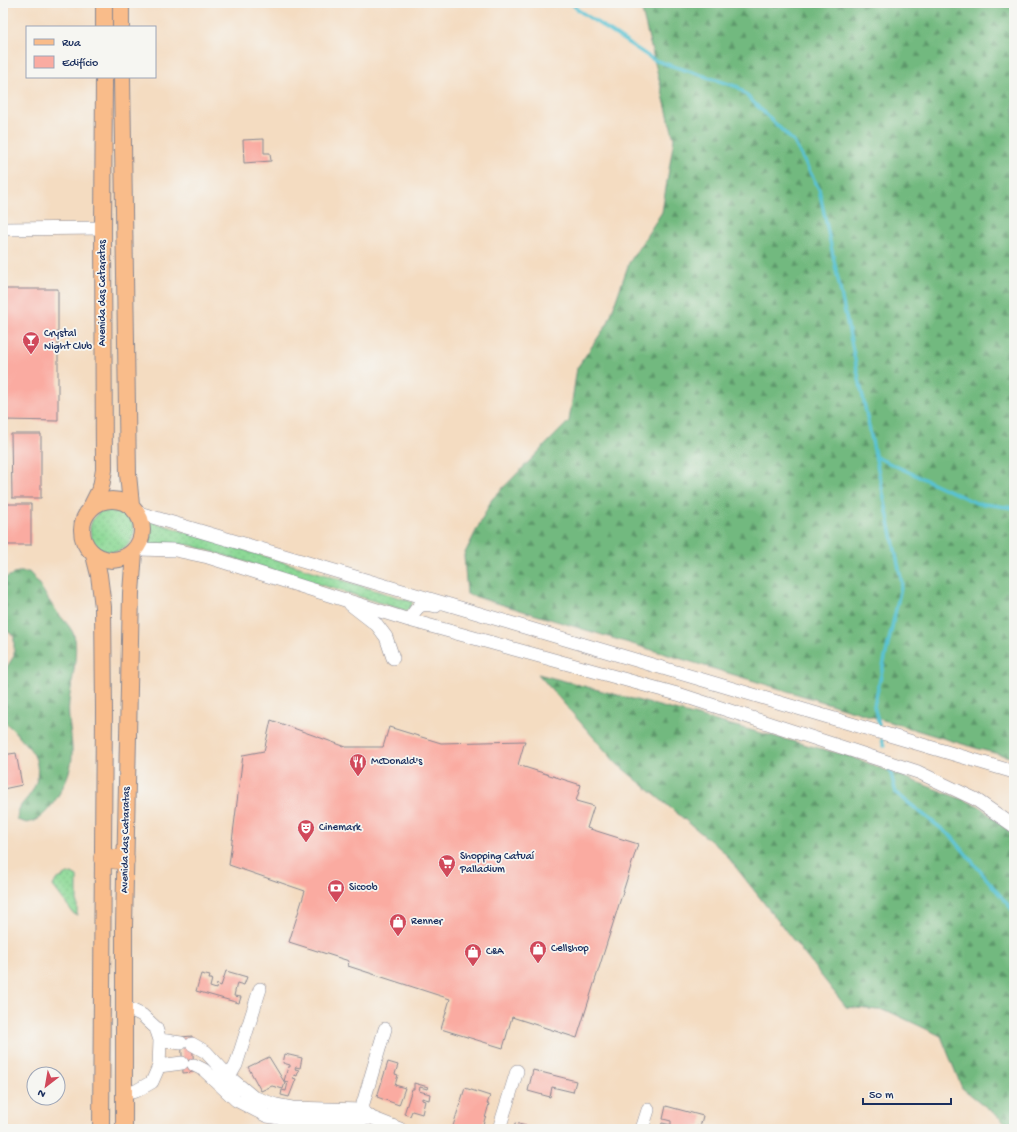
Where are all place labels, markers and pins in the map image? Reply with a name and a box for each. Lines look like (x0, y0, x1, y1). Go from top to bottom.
place label: Crystal Night Club (44, 328, 92, 353)
bar icon: Crystal Night Club (21, 330, 41, 355)
restaurant icon: McDonald's (348, 752, 368, 777)
place label: McDonald's (371, 756, 423, 768)
theatre icon: Cinemark (296, 818, 316, 843)
place label: Cinemark (319, 822, 362, 834)
place label: Shopping Catuaí Palladium (459, 851, 535, 876)
supermarket icon: Shopping Catuaí Palladium (437, 853, 457, 878)
bank icon: Sicoob (326, 878, 346, 903)
place label: Sicoob (349, 882, 378, 894)
shop icon: Renner (388, 912, 408, 937)
place label: Renner (411, 916, 444, 928)
shop icon: Cellshop (528, 939, 548, 964)
shop icon: C&A (463, 942, 483, 967)
place label: Cellshop (551, 943, 589, 955)
place label: C&A (486, 946, 504, 958)

